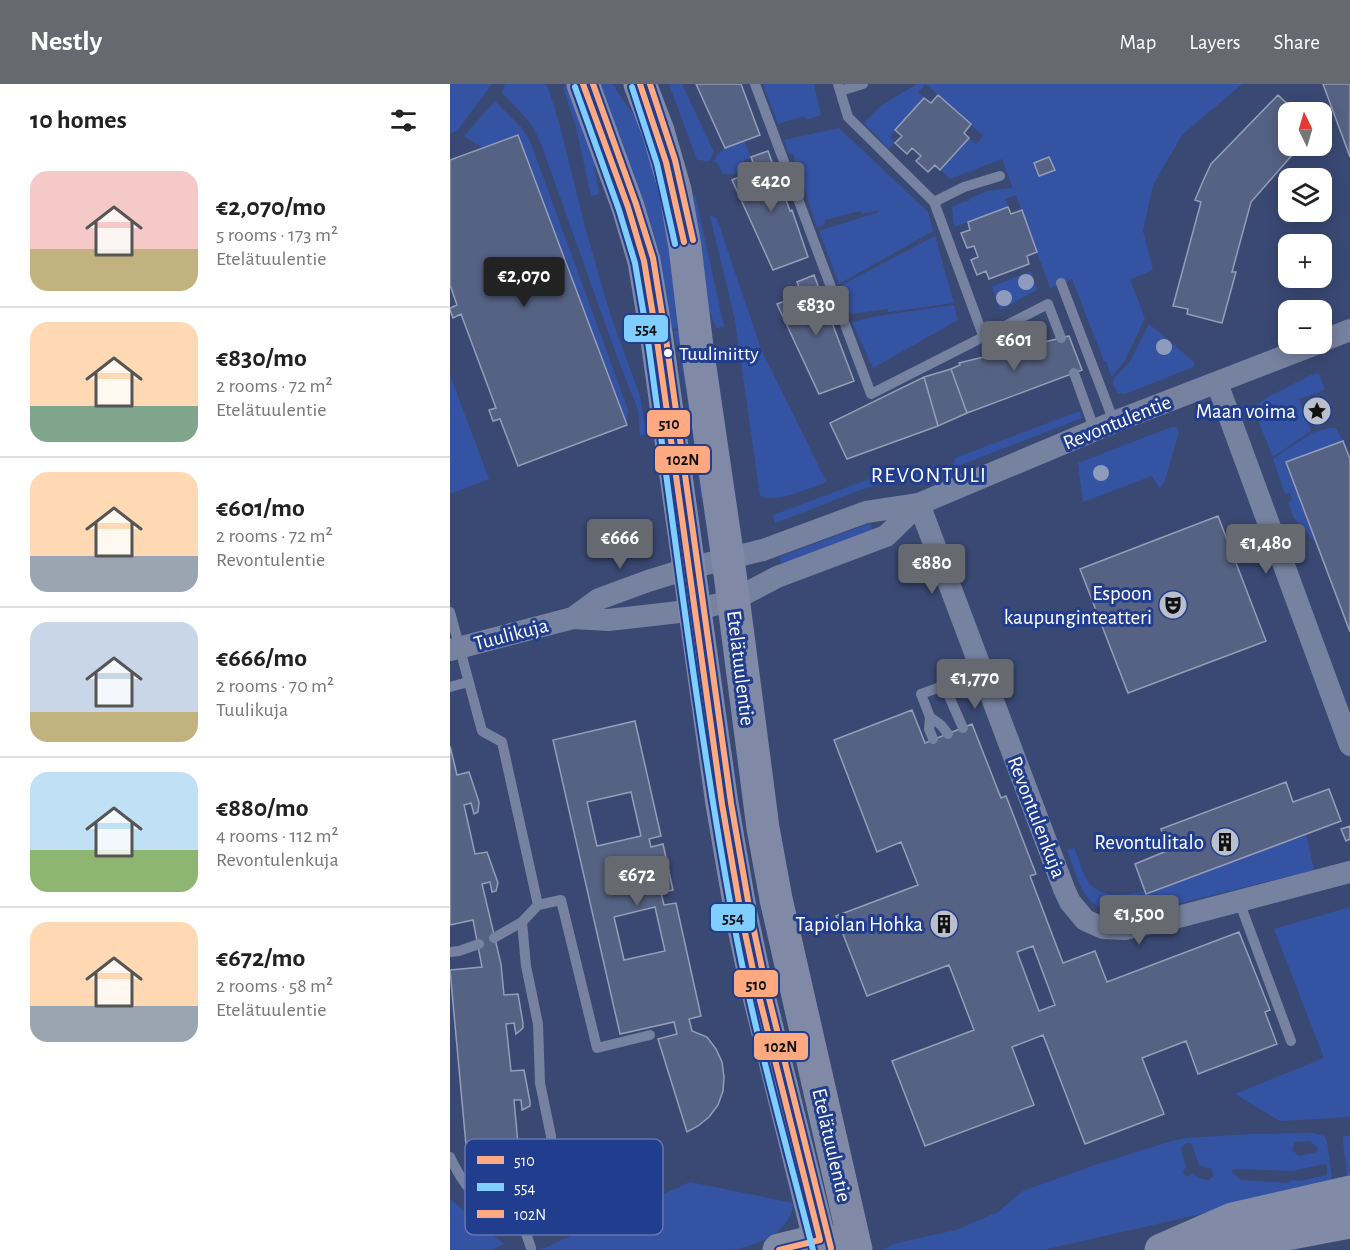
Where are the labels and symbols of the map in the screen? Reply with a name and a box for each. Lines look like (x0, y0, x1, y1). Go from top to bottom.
north arrow (1278, 102, 1332, 156)
pin: €420 (735, 162, 807, 213)
pin: €2,070 (475, 257, 573, 308)
pin: €830 (780, 286, 852, 337)
line badge: 554 (623, 314, 669, 343)
text: 554 (635, 321, 657, 337)
pin: €601 (978, 321, 1050, 372)
place label: Tuuliniitty (679, 344, 759, 364)
marker: Tuuliniitty (662, 347, 674, 359)
street label: Revontulentie (1060, 391, 1174, 454)
place icon: Maan voima (1301, 395, 1333, 427)
place label: Maan voima (1196, 401, 1296, 422)
line badge: 510 (646, 409, 691, 438)
text: 510 (658, 416, 680, 432)
line badge: 102N (654, 445, 711, 474)
text: 102N (667, 452, 699, 468)
district label: REVONTULI (871, 464, 987, 486)
pin: €666 (584, 519, 656, 570)
pin: €1,480 (1217, 524, 1315, 575)
pin: €880 (896, 544, 968, 595)
place label: Espoon kaupunginteatteri (1004, 583, 1152, 628)
theatre icon: Espoon kaupunginteatteri (1157, 589, 1189, 621)
street label: Etelätuulentie (723, 609, 758, 727)
street label: Tuulikuja (472, 614, 551, 654)
pin: €1,770 (926, 659, 1024, 710)
street label: Revontulenkuja (1004, 753, 1070, 881)
building icon: Revontulitalo (1209, 826, 1241, 858)
place label: Revontulitalo (1094, 832, 1204, 853)
pin: €672 (601, 856, 673, 907)
pin: €1,500 (1090, 895, 1188, 946)
line badge: 554 (710, 903, 756, 932)
building icon: Tapiolan Hohka (928, 908, 960, 940)
text: 554 (722, 910, 744, 926)
place label: Tapiolan Hohka (795, 914, 923, 935)
line badge: 510 (733, 969, 779, 998)
text: 510 (745, 977, 767, 993)
line badge: 102N (753, 1032, 809, 1061)
text: 102N (765, 1039, 797, 1055)
street label: Etelätuulentie (808, 1086, 855, 1204)
legend (465, 1139, 663, 1235)
text: 510 (514, 1153, 535, 1169)
text: 554 (514, 1180, 535, 1196)
text: 102N (514, 1207, 546, 1223)

